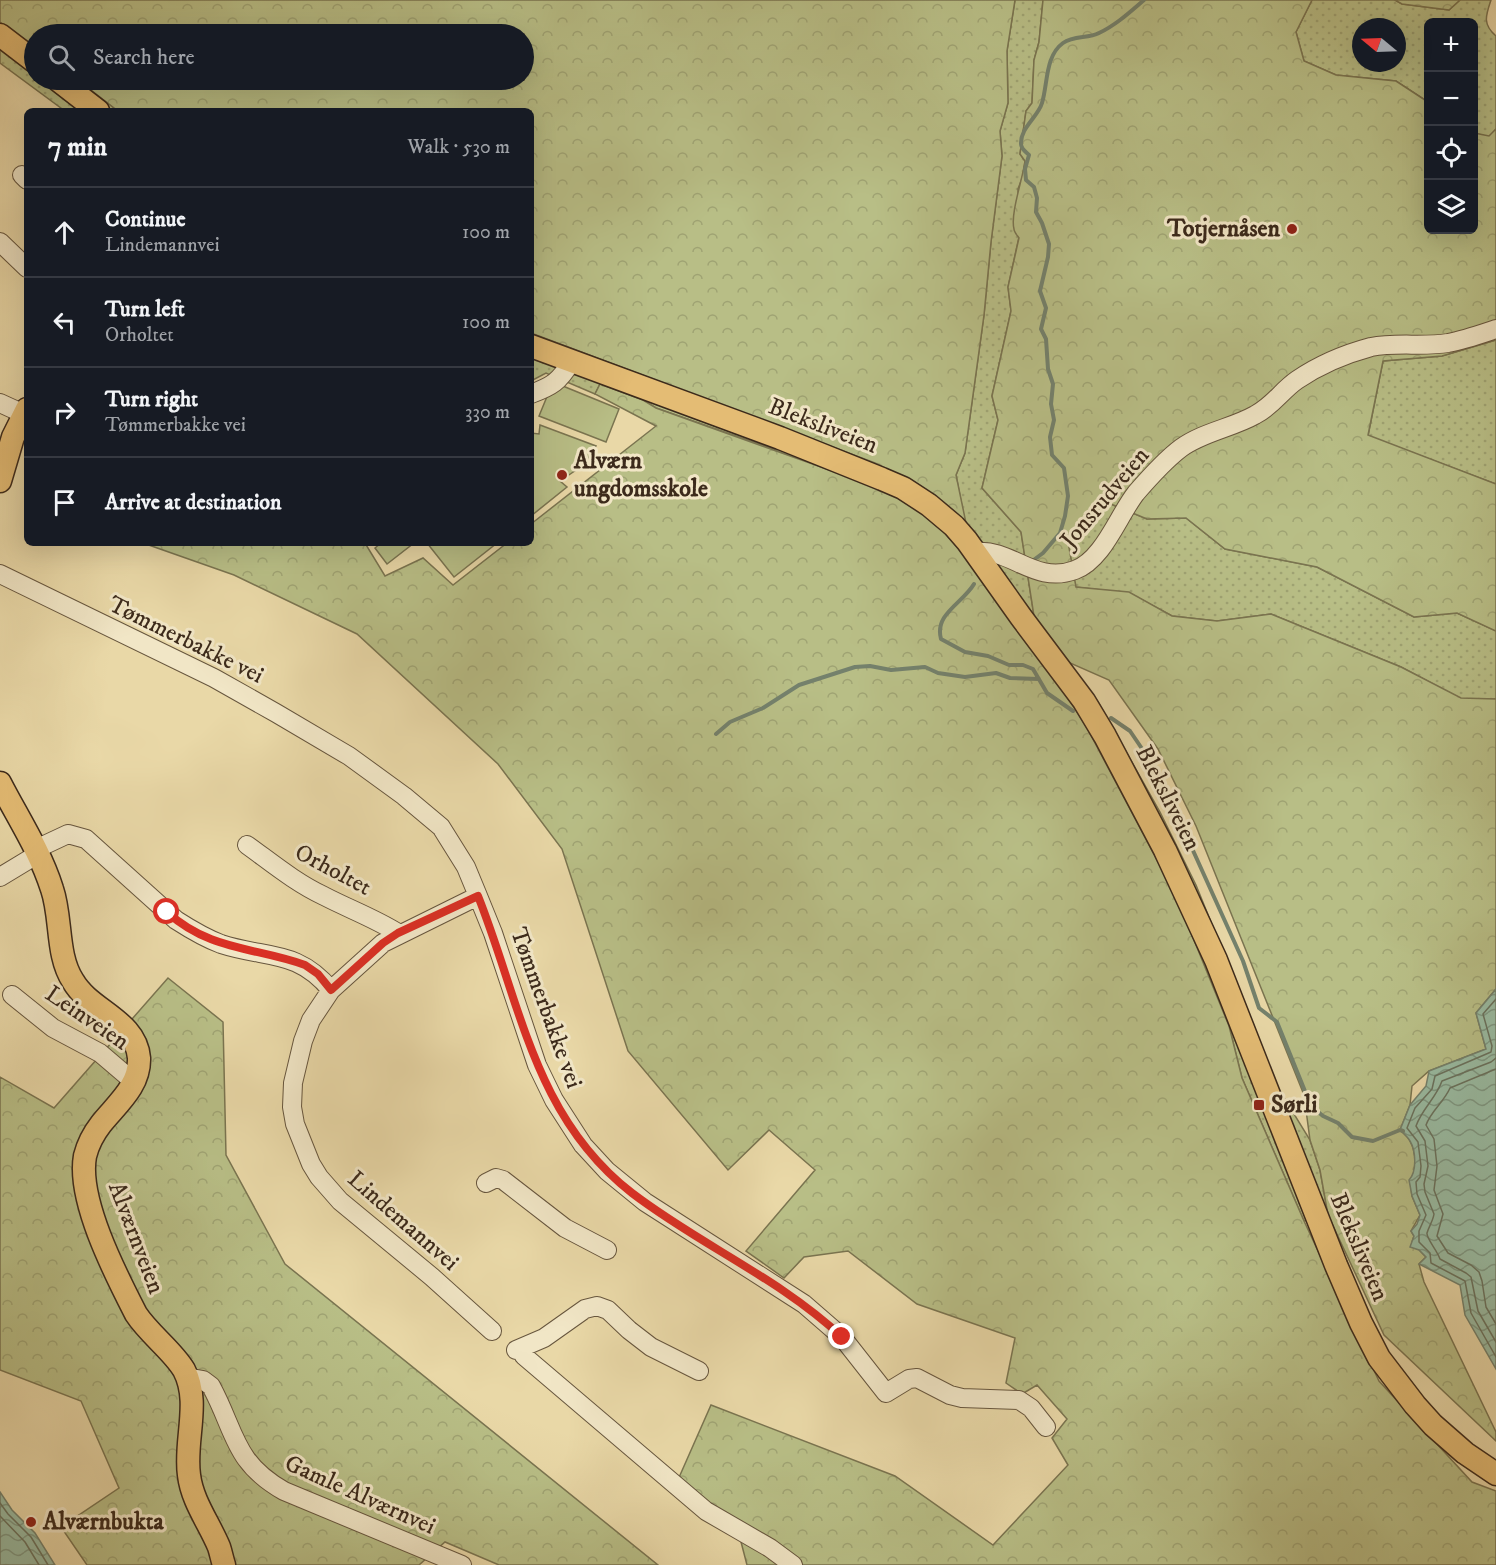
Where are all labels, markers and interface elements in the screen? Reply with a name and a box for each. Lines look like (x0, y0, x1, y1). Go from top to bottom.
north arrow (1352, 18, 1406, 72)
map controls (1424, 18, 1478, 234)
button: + (1424, 18, 1478, 72)
search box (24, 24, 534, 90)
icon: search (45, 41, 78, 74)
text: Search here (93, 44, 195, 71)
button: − (1424, 72, 1478, 126)
button: locate (1424, 126, 1478, 180)
text: 7 min (48, 131, 107, 164)
text: Walk · 530 m (408, 135, 510, 160)
button: layers (1424, 180, 1478, 234)
text: Continue (105, 206, 186, 233)
place label: Totjernåsen (1166, 214, 1280, 244)
icon: ahead (48, 216, 81, 249)
text: 100 m (462, 220, 510, 245)
marker: Totjernåsen (1285, 222, 1299, 236)
text: Lindemannvei (105, 233, 220, 258)
text: Turn left (105, 296, 185, 323)
icon: left (48, 306, 81, 339)
text: 100 m (462, 310, 510, 335)
text: Orholtet (105, 323, 174, 348)
text: Turn right (105, 386, 198, 413)
street label: Bleksliveien (764, 391, 882, 461)
icon: right (48, 396, 81, 429)
text: 330 m (465, 400, 510, 425)
text: Tømmerbakke vei (105, 413, 246, 438)
street label: Jonsrudveien (1053, 441, 1156, 556)
place label: Alværn ungdomsskole (573, 446, 708, 504)
marker: Alværn ungdomsskole (555, 468, 569, 482)
icon: arrive (48, 486, 81, 519)
text: Arrive at destination (105, 489, 282, 516)
street label: Tømmerbakke vei (103, 589, 269, 691)
street label: Bleksliveien (1129, 740, 1208, 856)
street label: Orholtet (290, 837, 377, 903)
route start (153, 898, 179, 924)
street label: Tømmerbakke vei (503, 923, 589, 1093)
street label: Leinveien (39, 979, 135, 1057)
place label: Sørli (1271, 1090, 1317, 1120)
marker: Sørli (1252, 1098, 1266, 1112)
street label: Lindemannvei (341, 1165, 465, 1277)
street label: Alværnveien (101, 1178, 171, 1298)
street label: Bleksliveien (1323, 1188, 1395, 1306)
route end (828, 1323, 854, 1349)
street label: Gamle Alværnvei (280, 1448, 440, 1542)
place label: Alværnbukta (42, 1507, 164, 1537)
marker: Alværnbukta (24, 1515, 38, 1529)

